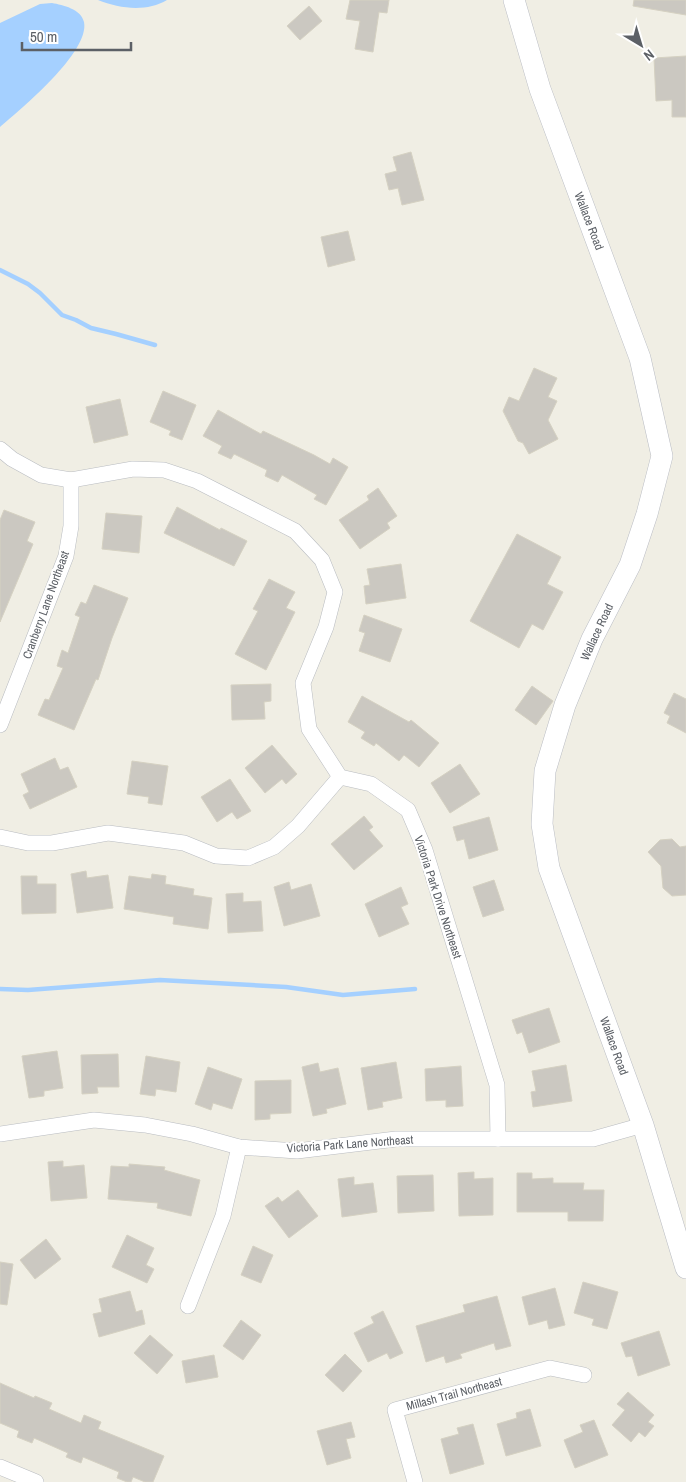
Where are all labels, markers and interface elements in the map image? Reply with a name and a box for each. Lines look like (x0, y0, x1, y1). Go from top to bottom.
scale bar (22, 20, 131, 52)
north arrow (616, 20, 666, 70)
text: 50 m (30, 26, 57, 47)
text: N (640, 46, 658, 65)
street label: Wallace Road (571, 190, 607, 252)
street label: Cranberry Lane Northeast (19, 549, 73, 661)
street label: Wallace Road (577, 601, 617, 663)
street label: Victoria Park Drive Northeast (411, 833, 466, 961)
street label: Wallace Road (596, 1015, 632, 1077)
street label: Victoria Park Lane Northeast (286, 1132, 414, 1156)
street label: Millash Trail Northeast (404, 1373, 504, 1414)

